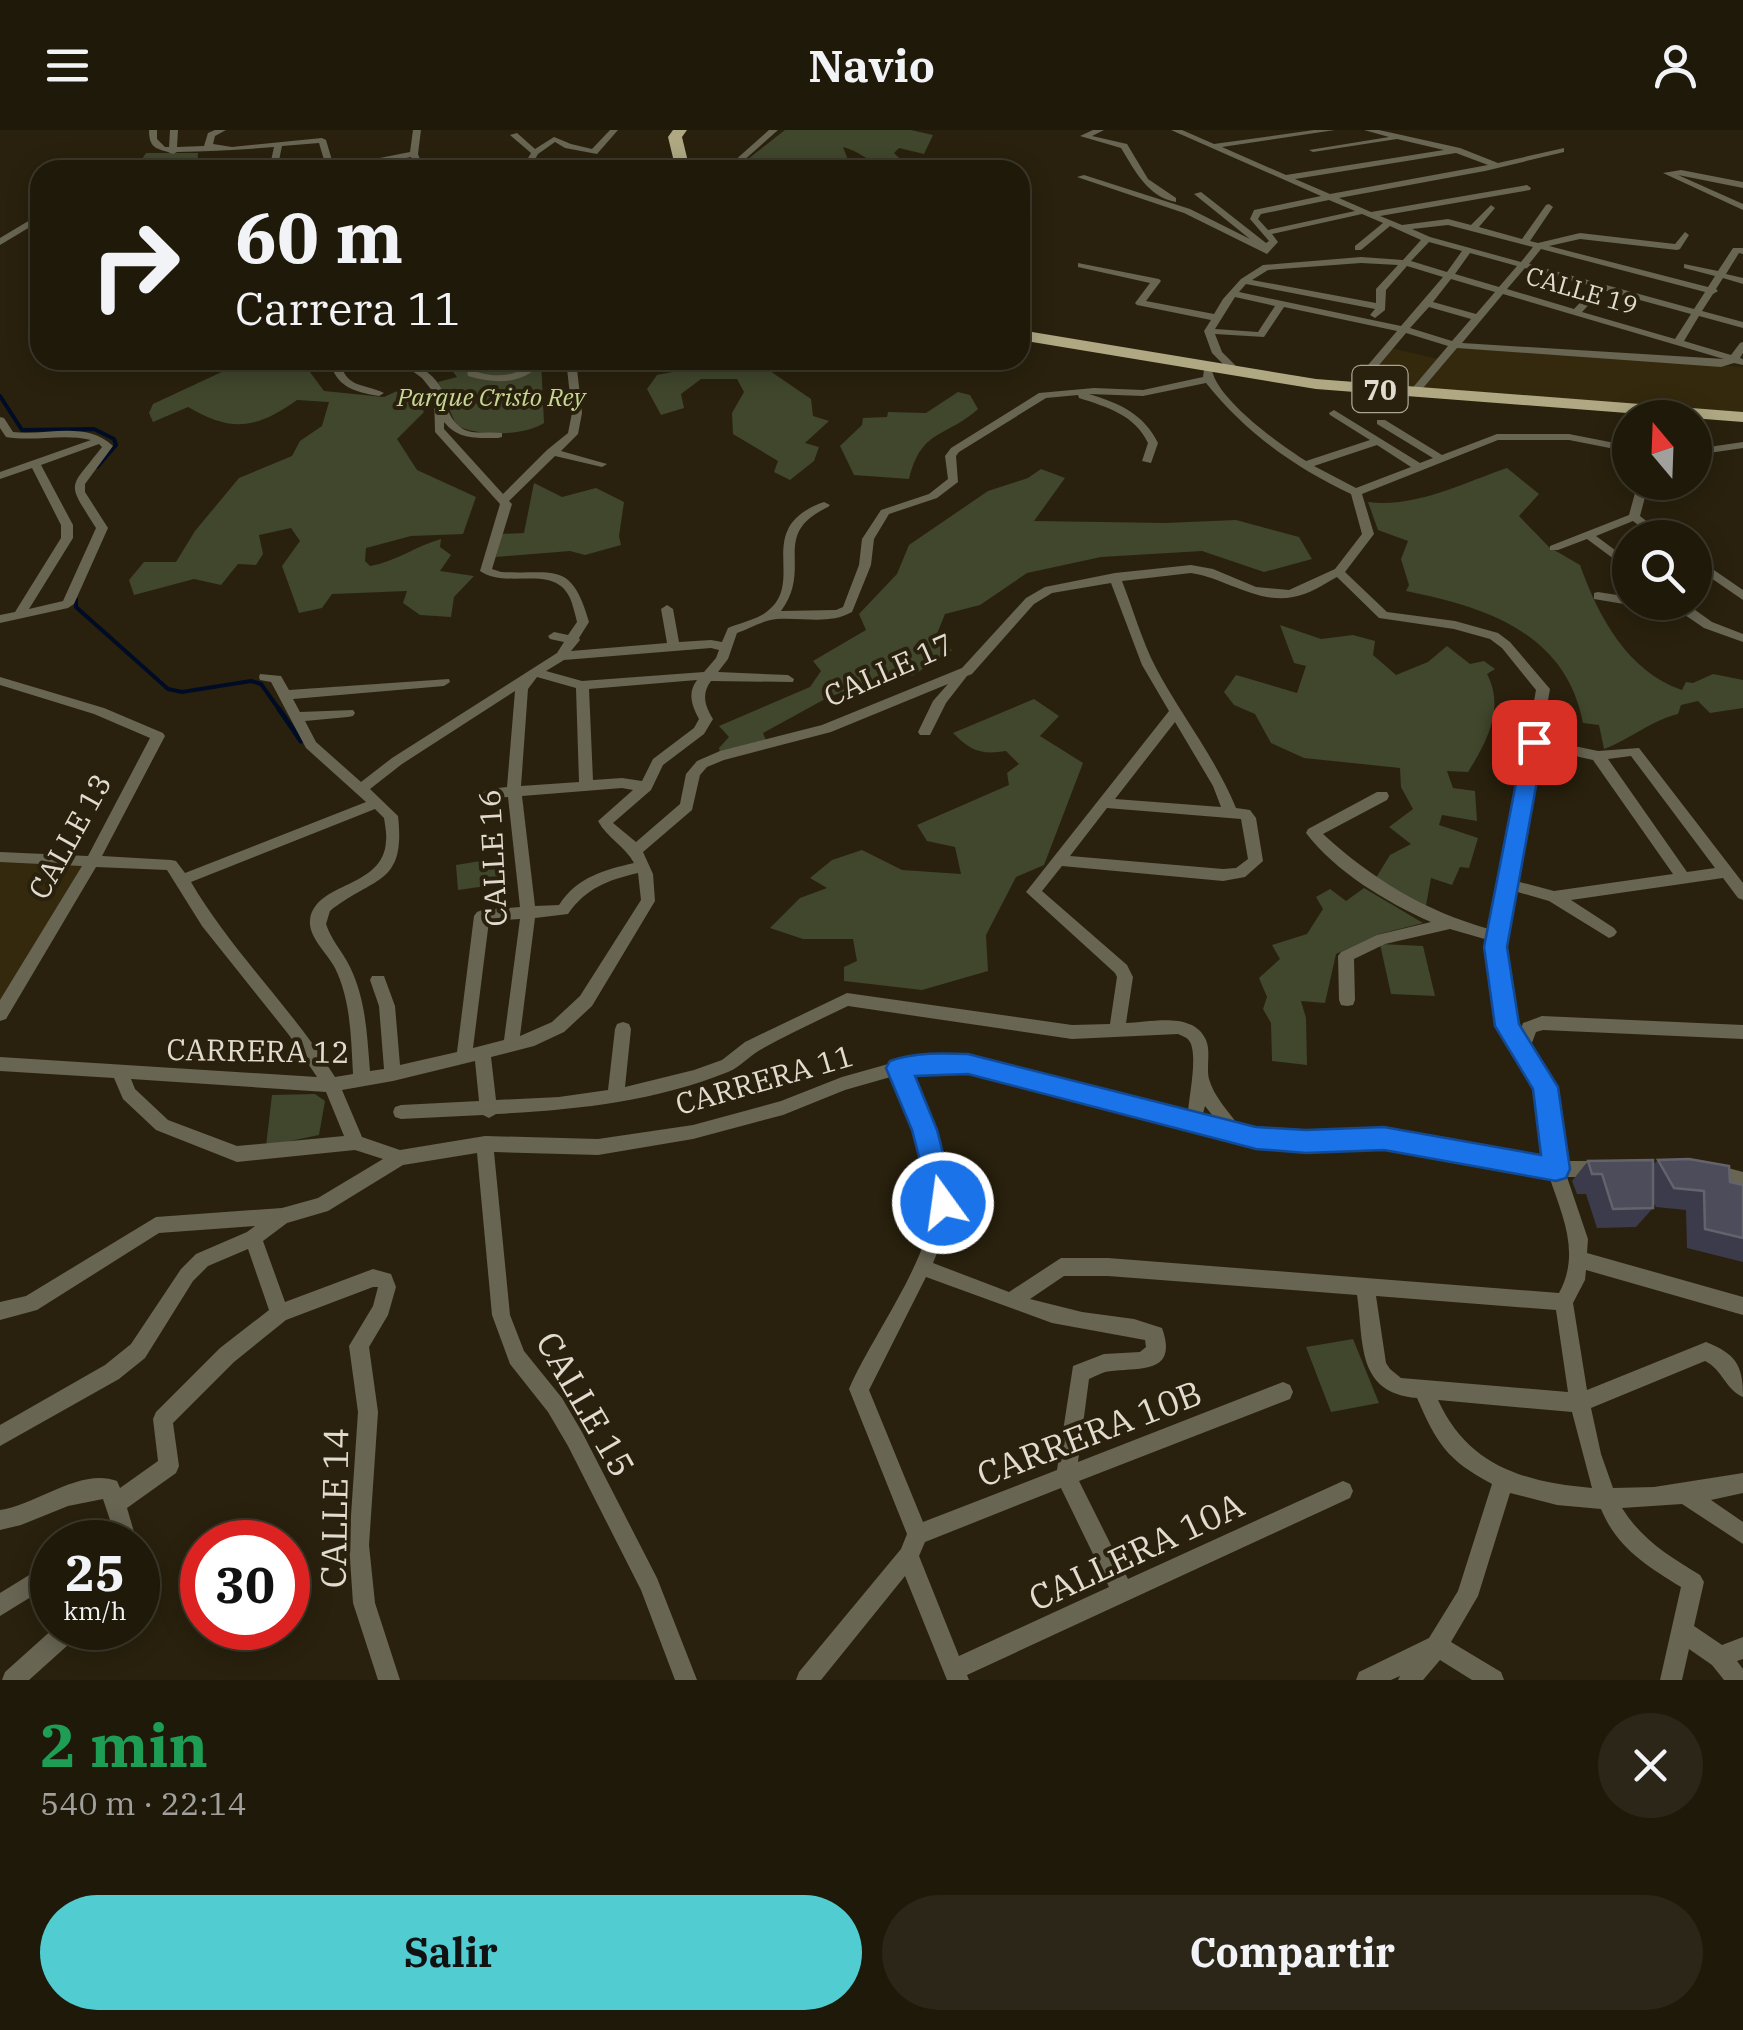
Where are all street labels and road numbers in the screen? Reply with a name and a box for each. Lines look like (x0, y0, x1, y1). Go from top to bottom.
street label: CALLE 19 (1522, 258, 1642, 322)
road number: 70 (1352, 366, 1408, 412)
street label: CALLE 17 (817, 623, 959, 715)
street label: CALLE 13 (19, 766, 119, 906)
street label: CALLE 16 (469, 788, 515, 928)
street label: CARRERA 12 (166, 1029, 350, 1071)
street label: CARRERA 11 (671, 1035, 857, 1123)
street label: CALLE 15 (526, 1323, 646, 1485)
street label: CARRERA 10B (970, 1369, 1208, 1497)
street label: CALLE 14 (310, 1427, 358, 1589)
street label: CALLERA 10A (1021, 1481, 1251, 1621)

